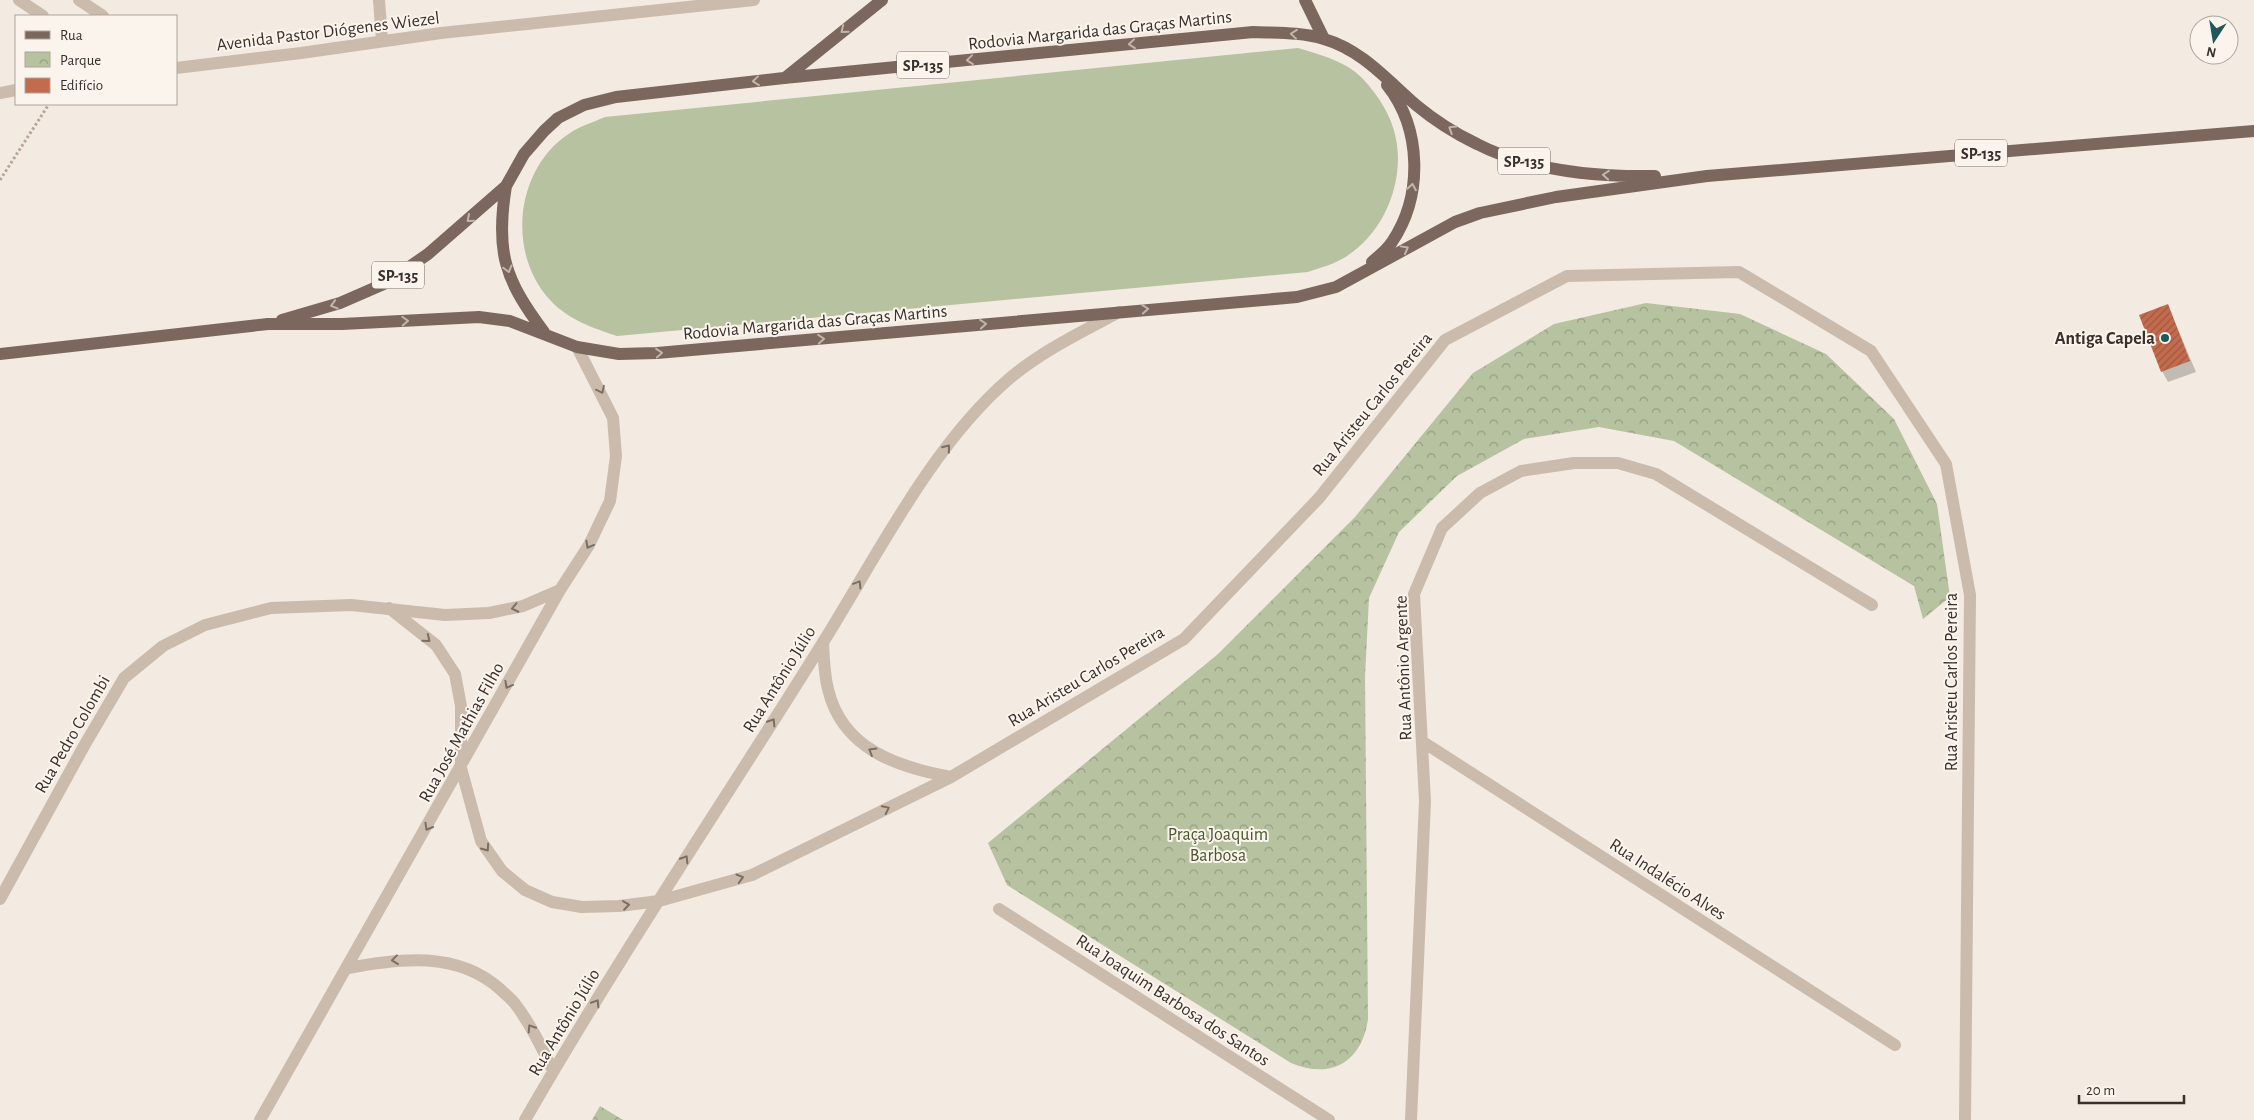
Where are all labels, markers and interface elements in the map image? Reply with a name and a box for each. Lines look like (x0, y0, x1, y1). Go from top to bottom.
street label: Rodovia Margarida das Graças Martins (967, 8, 1233, 54)
street label: Avenida Pastor Diógenes Wiezel (216, 9, 441, 55)
legend (15, 15, 178, 105)
north arrow (2189, 15, 2239, 65)
one-way arrow (841, 25, 850, 34)
text: Rua (60, 28, 83, 43)
one-way arrow (1289, 29, 1297, 40)
one-way arrow (1128, 38, 1136, 49)
text: N (2205, 44, 2218, 60)
road number: SP-135 (897, 52, 949, 78)
text: Parque (60, 53, 101, 68)
one-way arrow (966, 54, 974, 65)
one-way arrow (752, 76, 760, 87)
text: Edifício (60, 78, 103, 93)
one-way arrow (1448, 126, 1458, 135)
road number: SP-135 (1955, 140, 2007, 167)
road number: SP-135 (1498, 148, 1550, 175)
one-way arrow (1602, 170, 1610, 181)
one-way arrow (1406, 183, 1416, 192)
one-way arrow (467, 213, 476, 222)
one-way arrow (1399, 245, 1408, 255)
road number: SP-135 (372, 262, 424, 288)
one-way arrow (502, 264, 512, 272)
one-way arrow (330, 299, 338, 309)
street label: Rodovia Margarida das Graças Martins (682, 302, 948, 344)
one-way arrow (1141, 304, 1149, 315)
one-way arrow (401, 315, 409, 326)
one-way arrow (979, 319, 987, 330)
street label: Rua Aristeu Carlos Pereira (1310, 330, 1436, 480)
place label: Antiga Capela (2055, 330, 2155, 348)
marker: Antiga Capela (2159, 332, 2171, 344)
one-way arrow (817, 333, 825, 344)
one-way arrow (655, 348, 663, 359)
one-way arrow (594, 385, 605, 394)
one-way arrow (941, 445, 950, 454)
one-way arrow (585, 539, 595, 548)
one-way arrow (851, 581, 861, 590)
street label: Rua Aristeu Carlos Pereira (1943, 593, 1961, 771)
street label: Rua Antônio Argente (1392, 595, 1416, 741)
one-way arrow (511, 602, 520, 612)
street label: Rua Antônio Júlio (740, 623, 820, 736)
street label: Rua Aristeu Carlos Pereira (1005, 623, 1168, 731)
one-way arrow (422, 633, 431, 642)
street label: Rua José Mathias Filho (416, 659, 508, 805)
street label: Rua Pedro Colombi (32, 672, 114, 797)
one-way arrow (504, 680, 514, 689)
one-way arrow (766, 719, 776, 728)
one-way arrow (868, 747, 877, 757)
one-way arrow (881, 805, 890, 815)
one-way arrow (424, 822, 434, 831)
park label: Praça Joaquim Barbosa (1168, 826, 1268, 865)
street label: Rua Indalécio Alves (1606, 836, 1729, 924)
one-way arrow (480, 842, 489, 852)
one-way arrow (679, 856, 689, 865)
one-way arrow (735, 873, 744, 884)
one-way arrow (623, 900, 631, 911)
street label: Rua Joaquim Barbosa dos Santos (1073, 932, 1272, 1070)
one-way arrow (391, 954, 399, 965)
street label: Rua Antônio Júlio (526, 966, 604, 1079)
one-way arrow (589, 1000, 599, 1009)
one-way arrow (528, 1024, 537, 1033)
scale bar (2079, 1072, 2184, 1104)
text: 20 m (2086, 1083, 2115, 1098)

